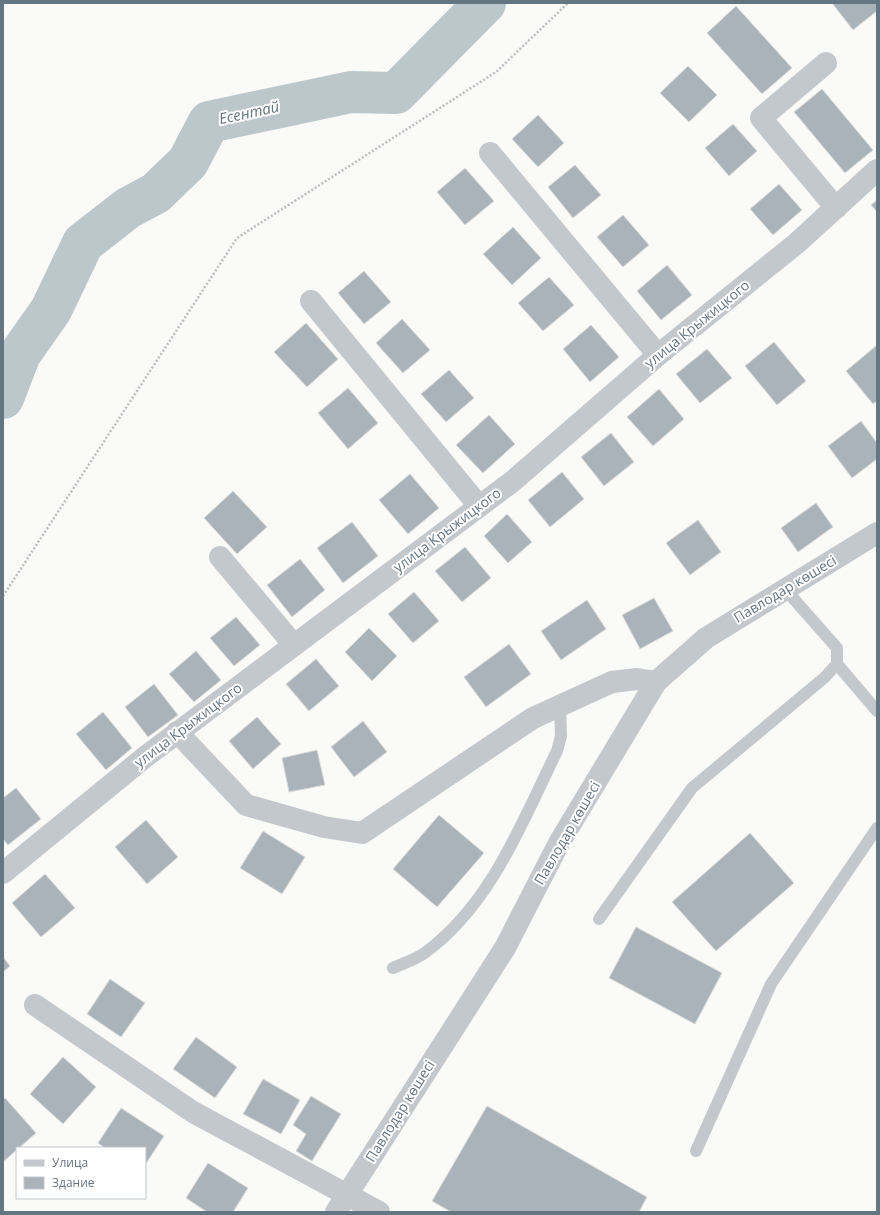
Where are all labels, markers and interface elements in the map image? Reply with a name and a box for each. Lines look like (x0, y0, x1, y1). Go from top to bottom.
water label: Есентай (217, 96, 281, 128)
street label: улица Крыжицкого (640, 275, 753, 372)
street label: улица Крыжицкого (389, 483, 504, 576)
street label: Павлодар көшесі (730, 550, 840, 627)
street label: улица Крыжицкого (130, 678, 245, 771)
street label: Павлодар көшесі (529, 777, 604, 888)
street label: Павлодар көшесі (361, 1056, 439, 1165)
legend (16, 1147, 146, 1199)
text: Улица (52, 1154, 88, 1171)
text: Здание (52, 1174, 95, 1191)

